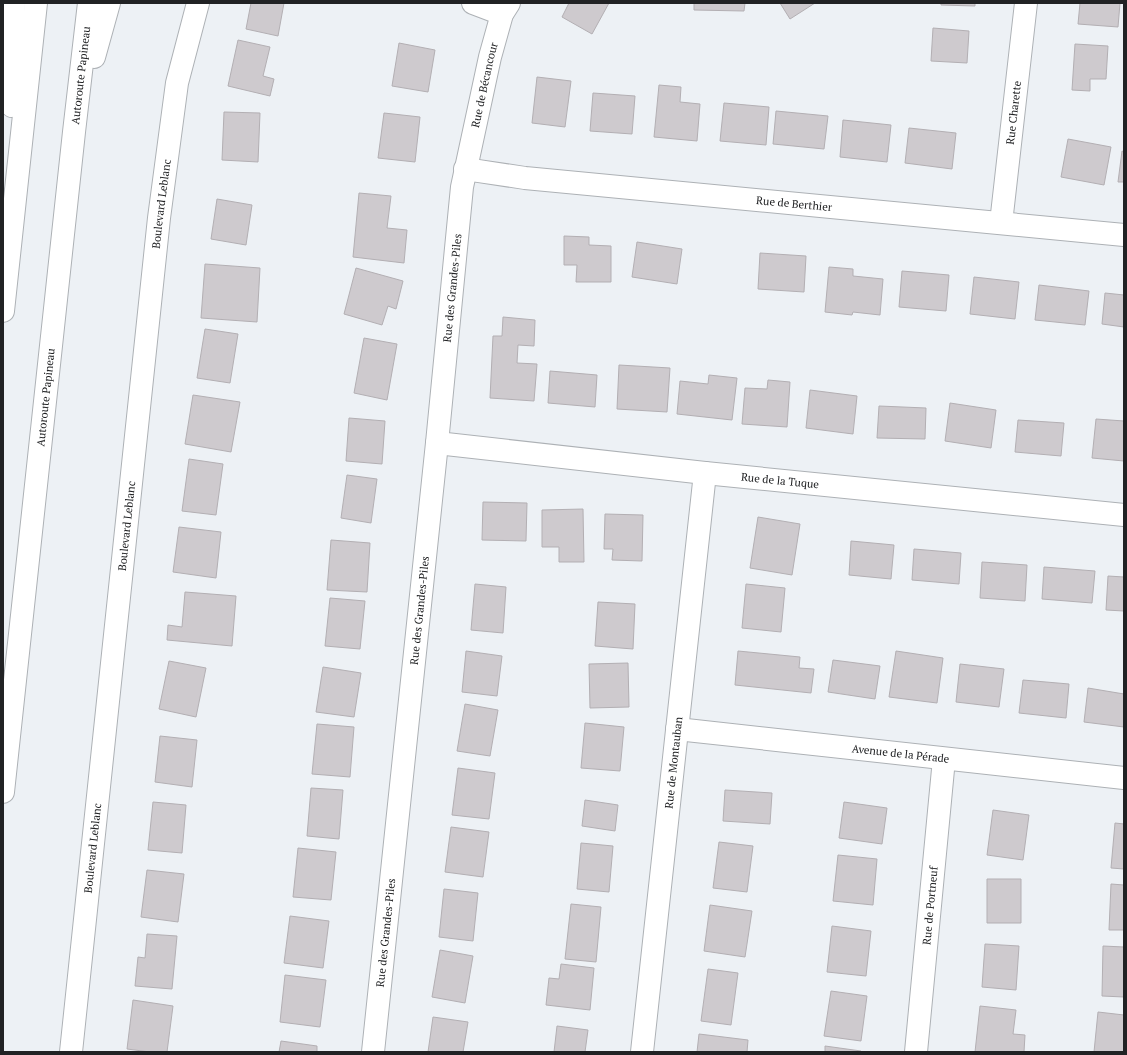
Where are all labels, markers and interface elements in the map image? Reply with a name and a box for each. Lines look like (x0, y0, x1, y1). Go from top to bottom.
street label: Autoroute Papineau (68, 25, 93, 125)
street label: Rue de Bécancour (468, 40, 501, 129)
street label: Rue Charette (1003, 80, 1024, 145)
street label: Boulevard Leblanc (149, 158, 174, 249)
street label: Rue de Berthier (756, 193, 833, 214)
street label: Rue des Grandes-Piles (440, 233, 464, 343)
street label: Autoroute Papineau (33, 347, 58, 447)
street label: Rue de la Tuque (740, 470, 820, 491)
street label: Boulevard Leblanc (115, 480, 138, 571)
street label: Rue des Grandes-Piles (407, 555, 432, 665)
street label: Rue de Montauban (662, 716, 685, 809)
street label: Avenue de la Pérade (851, 741, 951, 766)
street label: Boulevard Leblanc (81, 803, 104, 894)
street label: Rue de Portneuf (919, 865, 941, 946)
street label: Rue des Grandes-Piles (373, 877, 398, 988)

